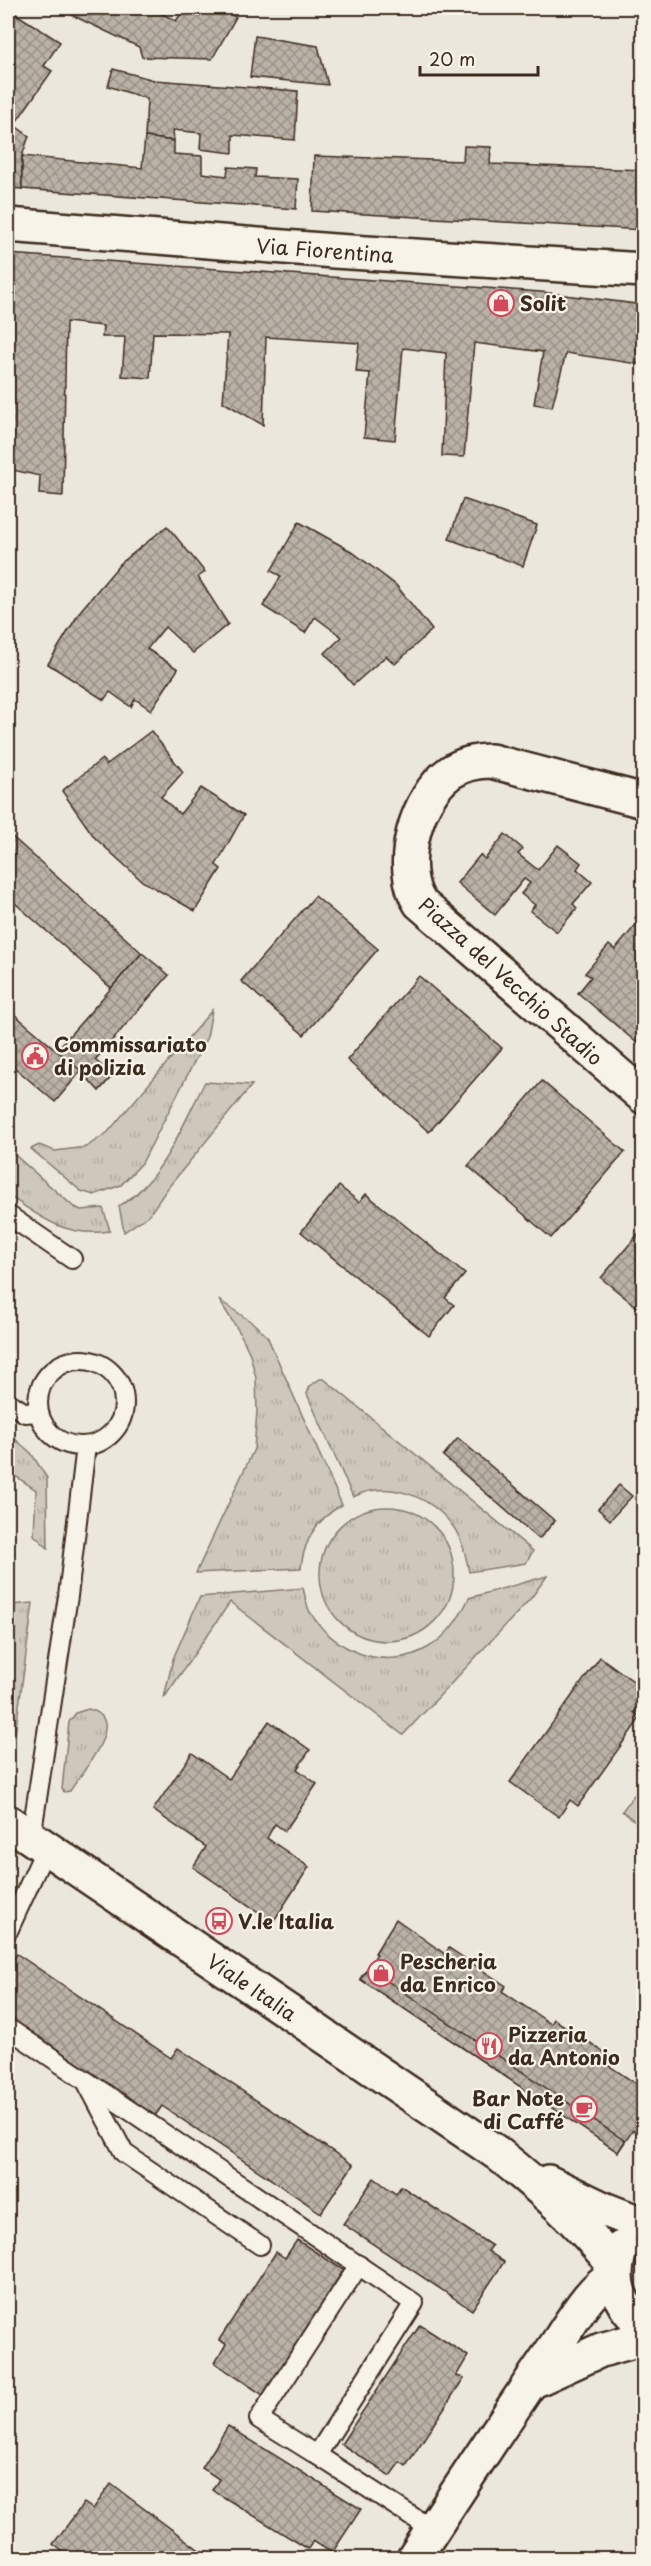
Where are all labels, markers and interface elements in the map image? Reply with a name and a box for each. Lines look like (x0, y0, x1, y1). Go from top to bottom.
scale bar (420, 39, 538, 77)
text: 20 m (429, 45, 475, 72)
street label: Via Fiorentina (255, 230, 395, 270)
shop icon: Solit (486, 288, 516, 318)
place label: Solit (520, 288, 567, 318)
street label: Piazza del Vecchio Stadio (412, 890, 610, 1072)
place label: Commissariato di polizia (54, 1029, 207, 1082)
public building icon: Commissariato di polizia (20, 1041, 50, 1071)
bus stop icon: V.le Italia (204, 1906, 234, 1936)
place label: V.le Italia (238, 1906, 334, 1936)
street label: Viale Italia (201, 1946, 304, 2029)
place label: Pescheria da Enrico (400, 1946, 497, 1999)
shop icon: Pescheria da Enrico (366, 1958, 396, 1988)
place label: Pizzeria da Antonio (508, 2019, 620, 2072)
restaurant icon: Pizzeria da Antonio (474, 2031, 504, 2061)
place label: Bar Note di Caffé (472, 2083, 564, 2136)
cafe icon: Bar Note di Caffé (569, 2094, 599, 2124)

